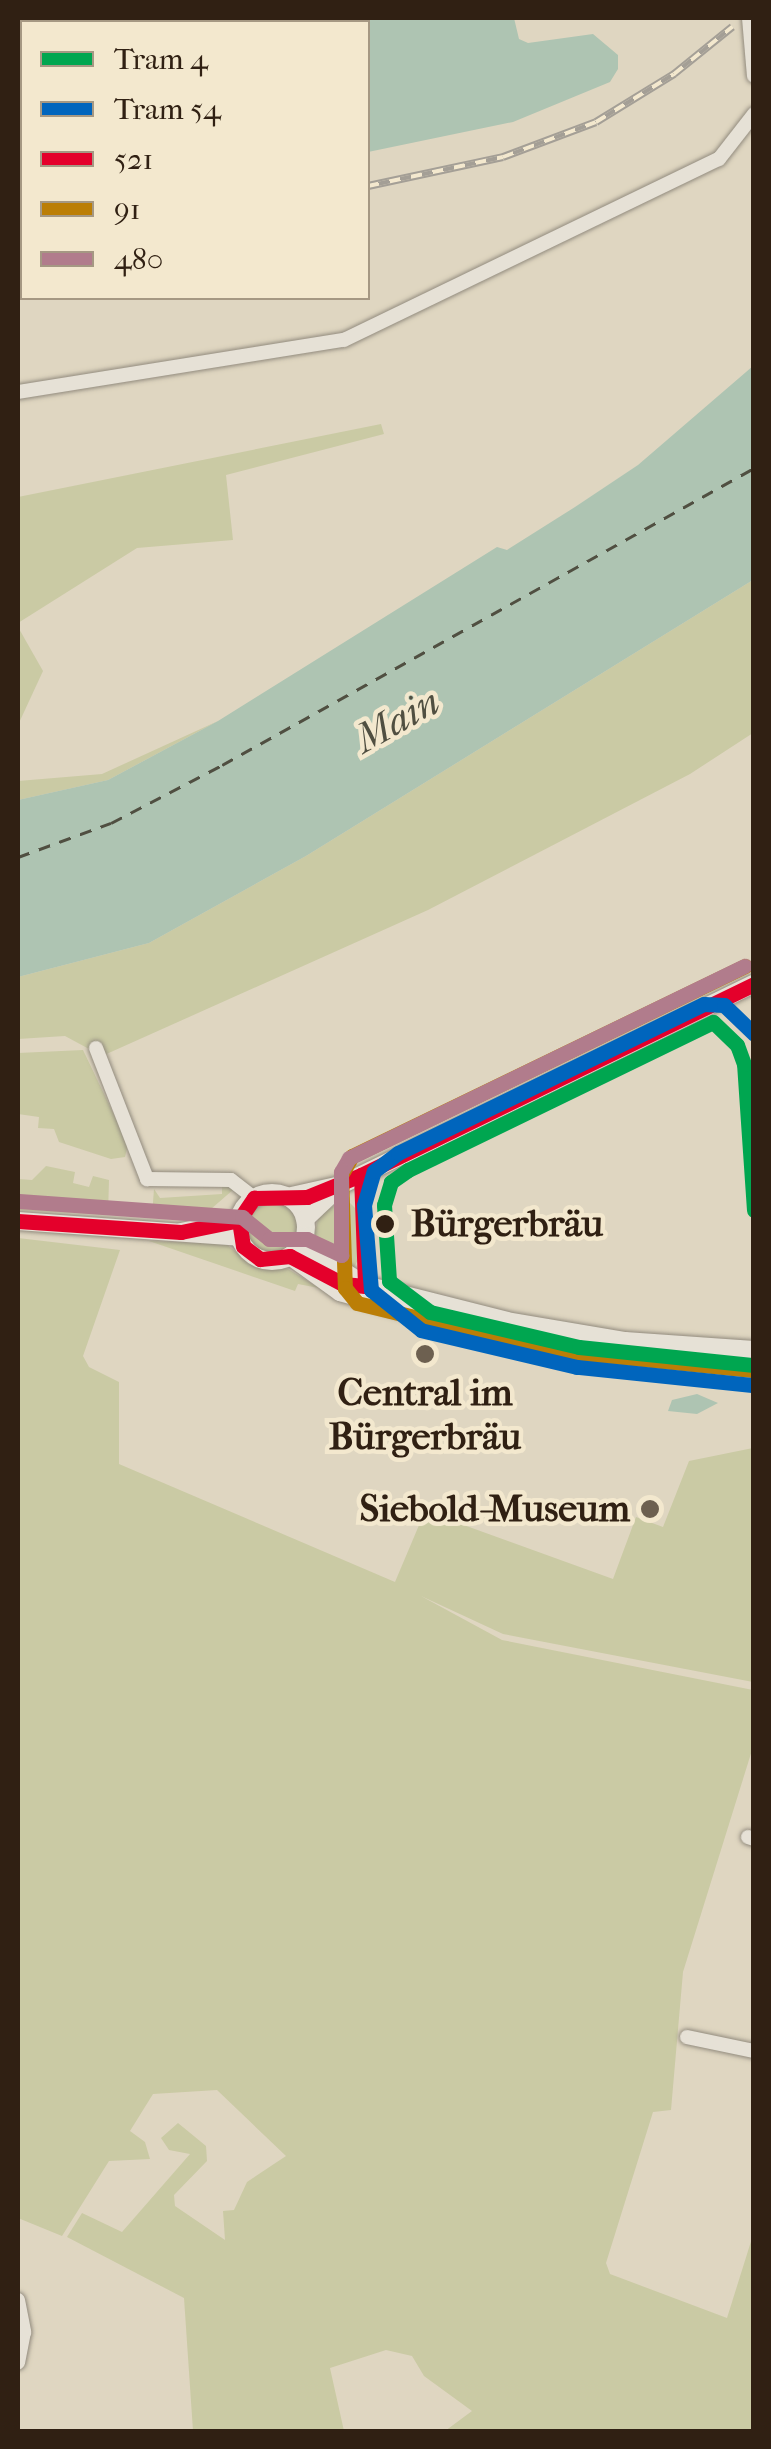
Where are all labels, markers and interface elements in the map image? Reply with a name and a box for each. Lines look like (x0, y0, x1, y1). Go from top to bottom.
legend (20, 20, 370, 300)
text: Tram 4 (114, 42, 208, 77)
text: Tram 54 (114, 92, 221, 127)
text: 521 (114, 142, 153, 177)
text: 91 (114, 192, 140, 227)
text: 480 (114, 242, 163, 277)
water label: Main (346, 677, 448, 763)
place label: Bürgerbräu (411, 1201, 603, 1247)
marker: Bürgerbräu (368, 1207, 402, 1241)
marker: Central im Bürgerbräu (414, 1343, 436, 1365)
place label: Central im Bürgerbräu (329, 1370, 521, 1460)
place label: Siebold-Museum (359, 1486, 630, 1532)
marker: Siebold-Museum (639, 1498, 661, 1520)

